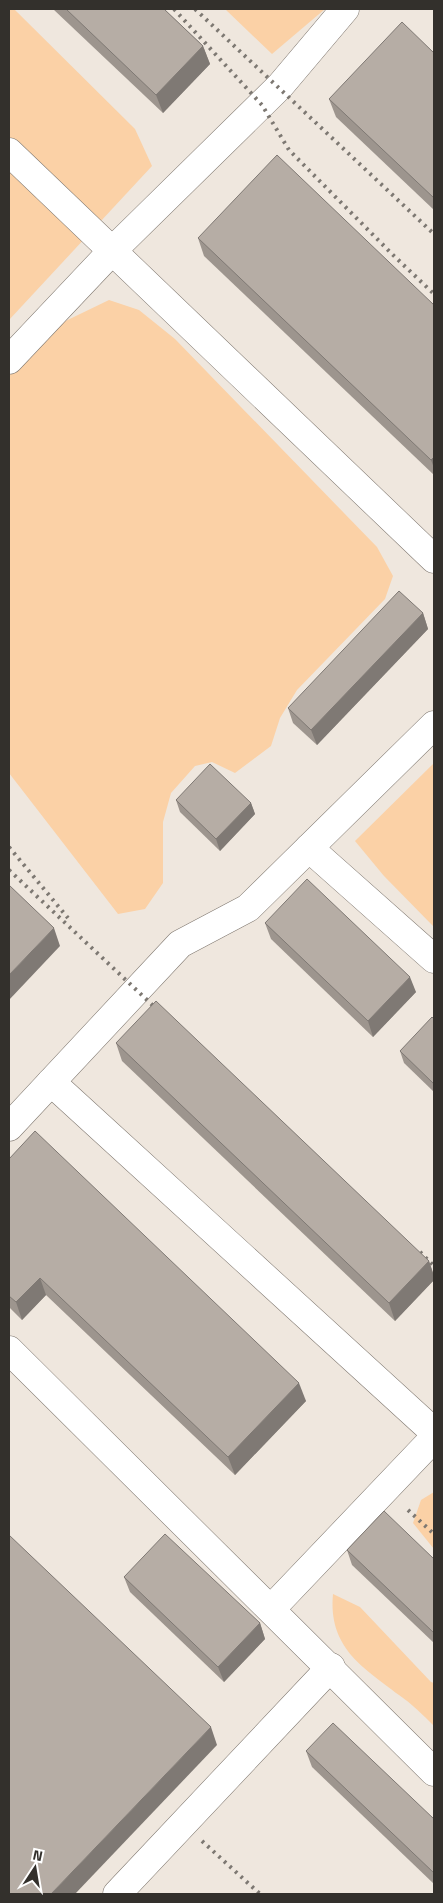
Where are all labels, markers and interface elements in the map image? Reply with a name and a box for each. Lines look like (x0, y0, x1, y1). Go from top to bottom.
north arrow (10, 1843, 60, 1893)
text: N (31, 1844, 45, 1866)

